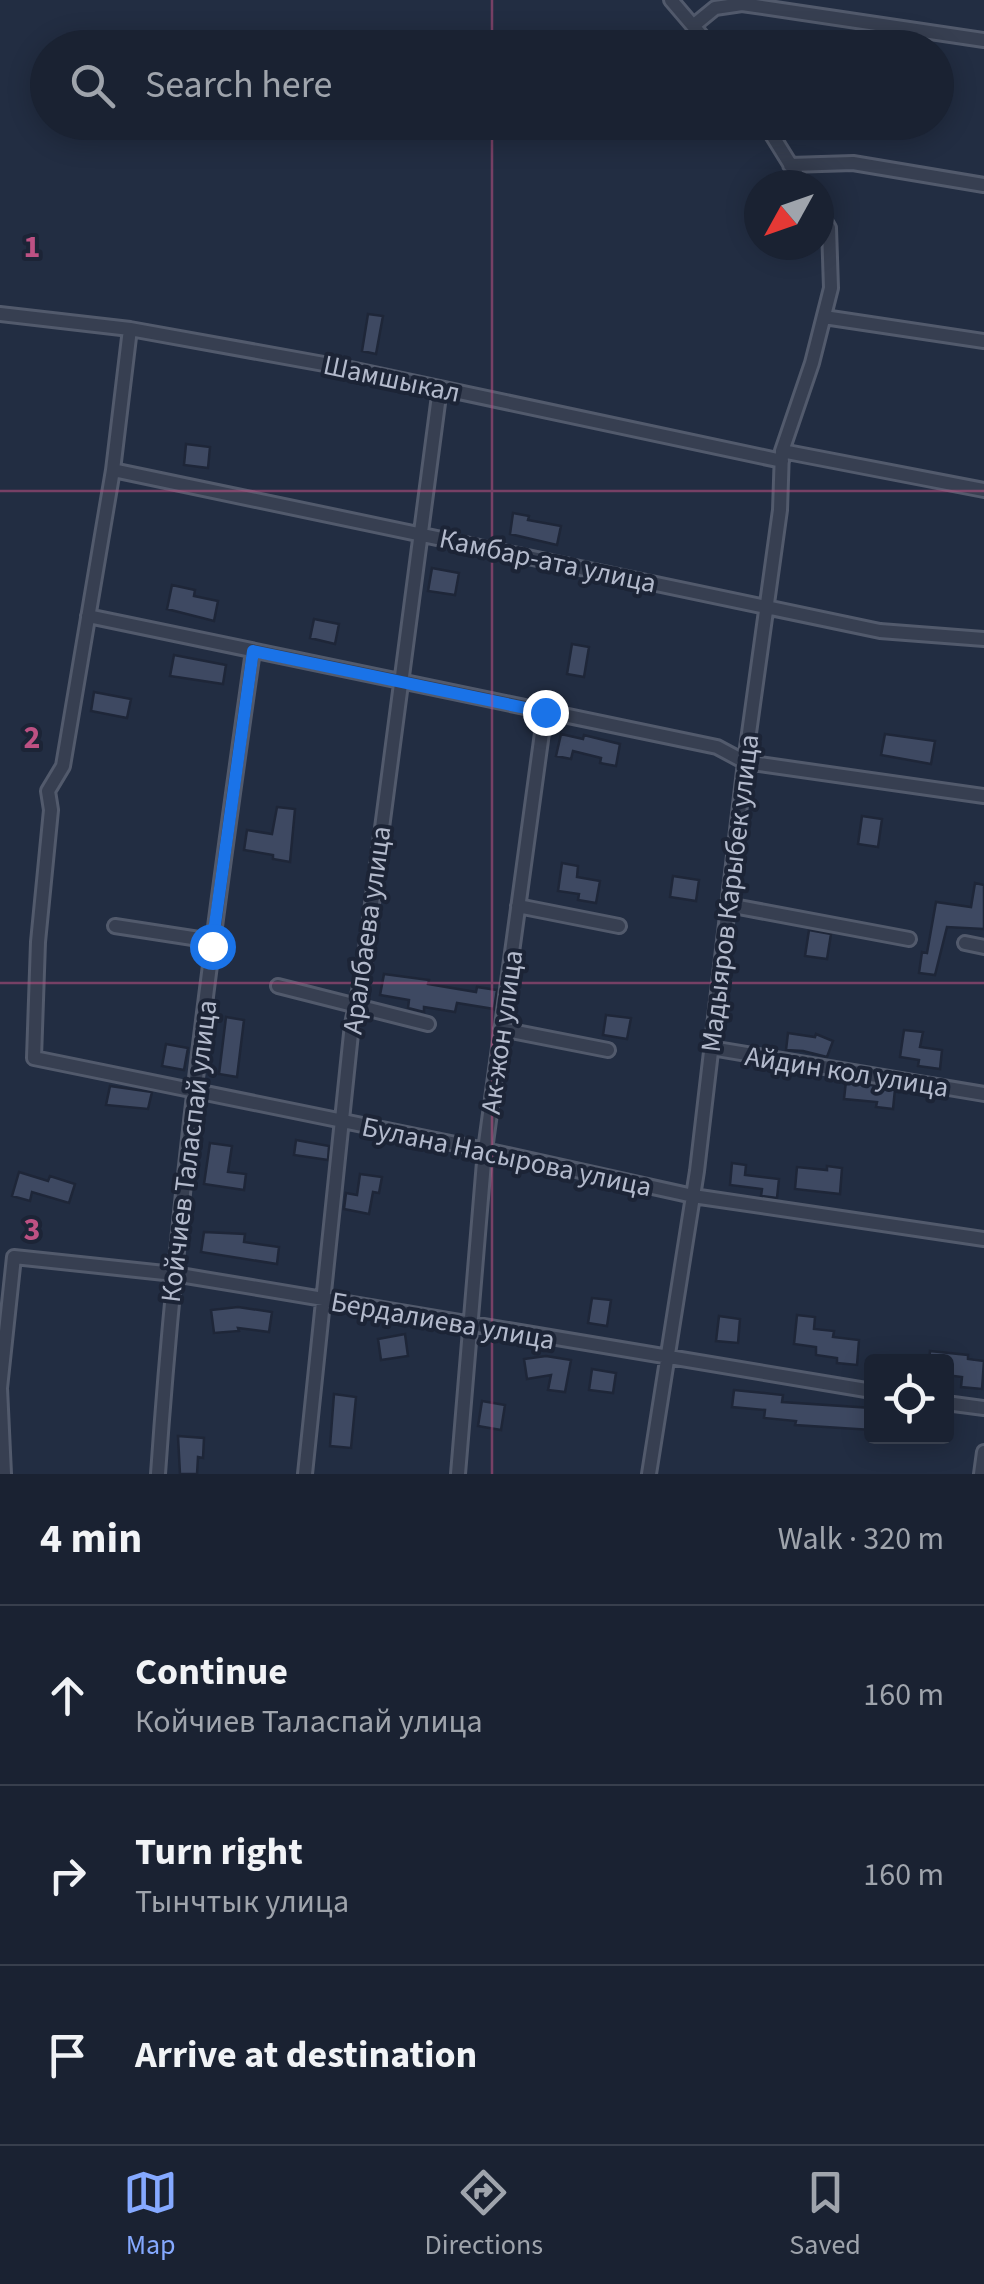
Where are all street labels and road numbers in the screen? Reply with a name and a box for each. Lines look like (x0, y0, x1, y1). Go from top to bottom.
street label: Шамшыкал (320, 345, 464, 413)
street label: Камбар-ата улица (436, 518, 660, 603)
street label: Мадыяров Карыбек улица (691, 732, 769, 1054)
street label: Аралбаева улица (333, 824, 401, 1037)
street label: Ак-жон улица (471, 948, 533, 1117)
street label: Койчиев Таласпай улица (151, 998, 227, 1304)
street label: Айдин кол улица (742, 1036, 951, 1108)
street label: Булана Насырова улица (358, 1107, 655, 1207)
street label: Бердалиева улица (328, 1282, 558, 1360)

